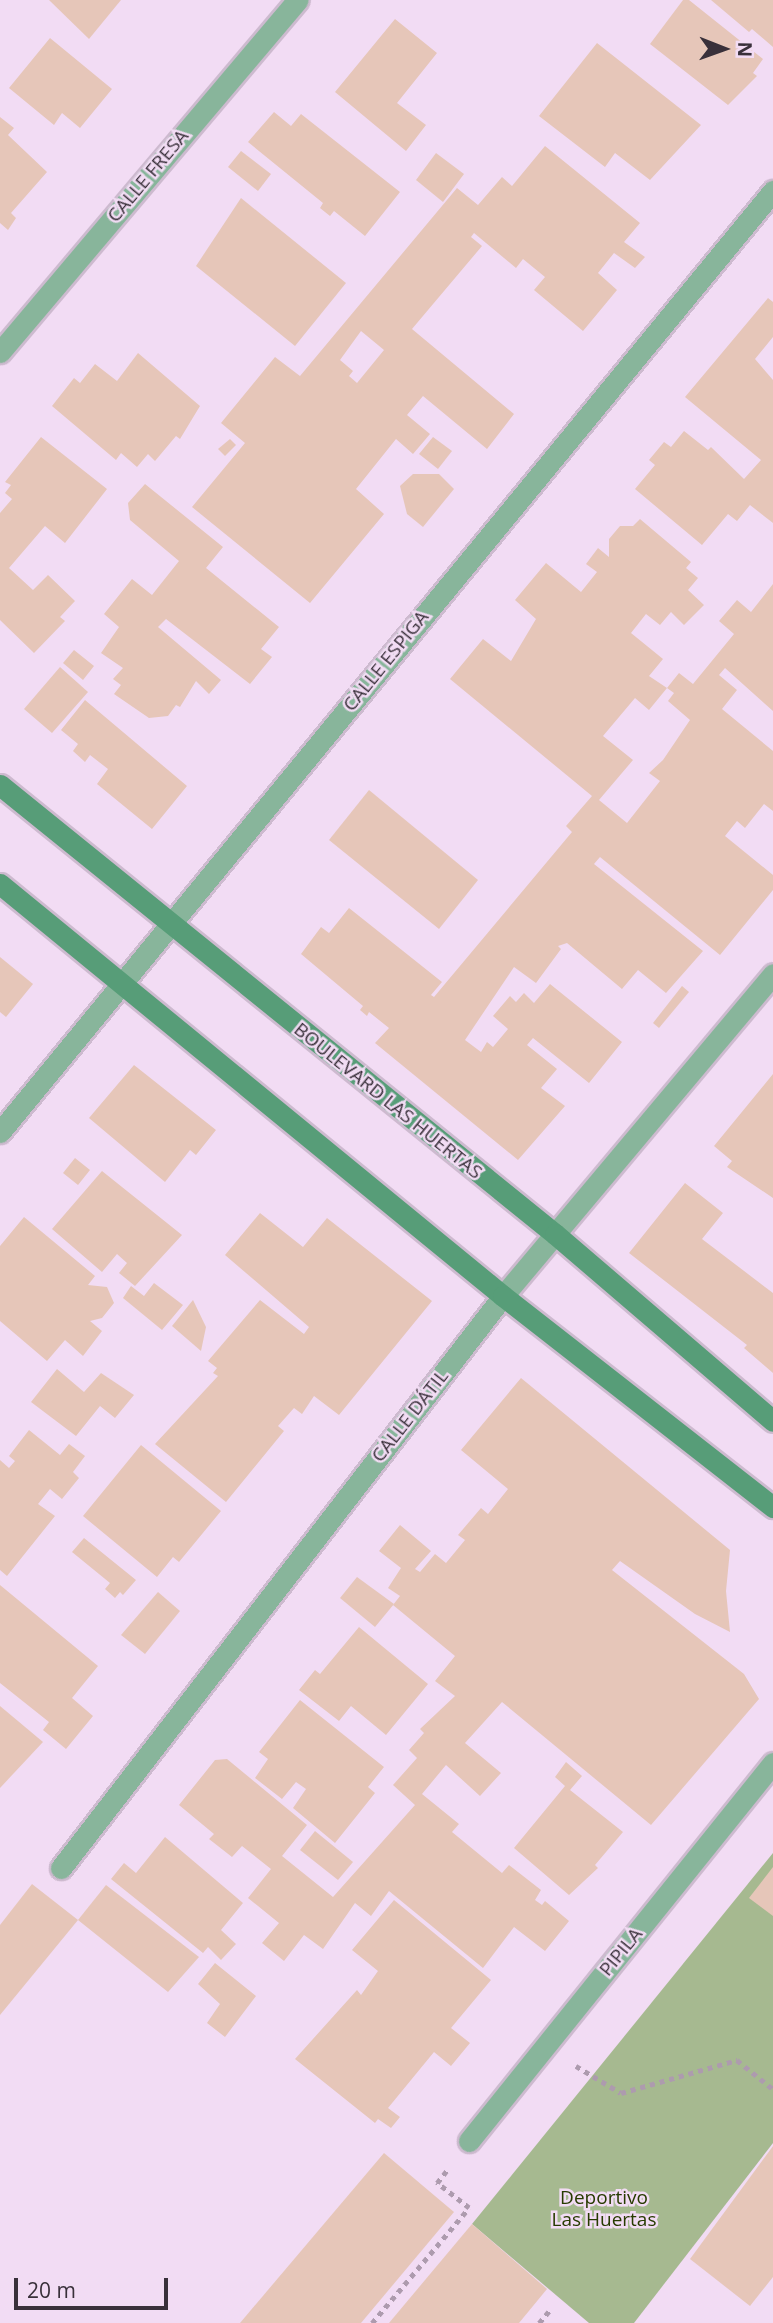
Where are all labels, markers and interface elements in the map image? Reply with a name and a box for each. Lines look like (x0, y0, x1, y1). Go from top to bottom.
north arrow (689, 14, 759, 84)
text: N (732, 41, 758, 57)
street label: CALLE FRESA (103, 125, 193, 227)
street label: CALLE ESPIGA (338, 606, 434, 716)
street label: BOULEVARD LAS HUERTAS (289, 1018, 487, 1184)
street label: CALLE DÁTIL (367, 1365, 453, 1467)
street label: PIPILA (595, 1923, 647, 1981)
park label: Deportivo Las Huertas (552, 2187, 656, 2231)
scale bar (18, 2264, 172, 2308)
text: 20 m (27, 2276, 76, 2304)

